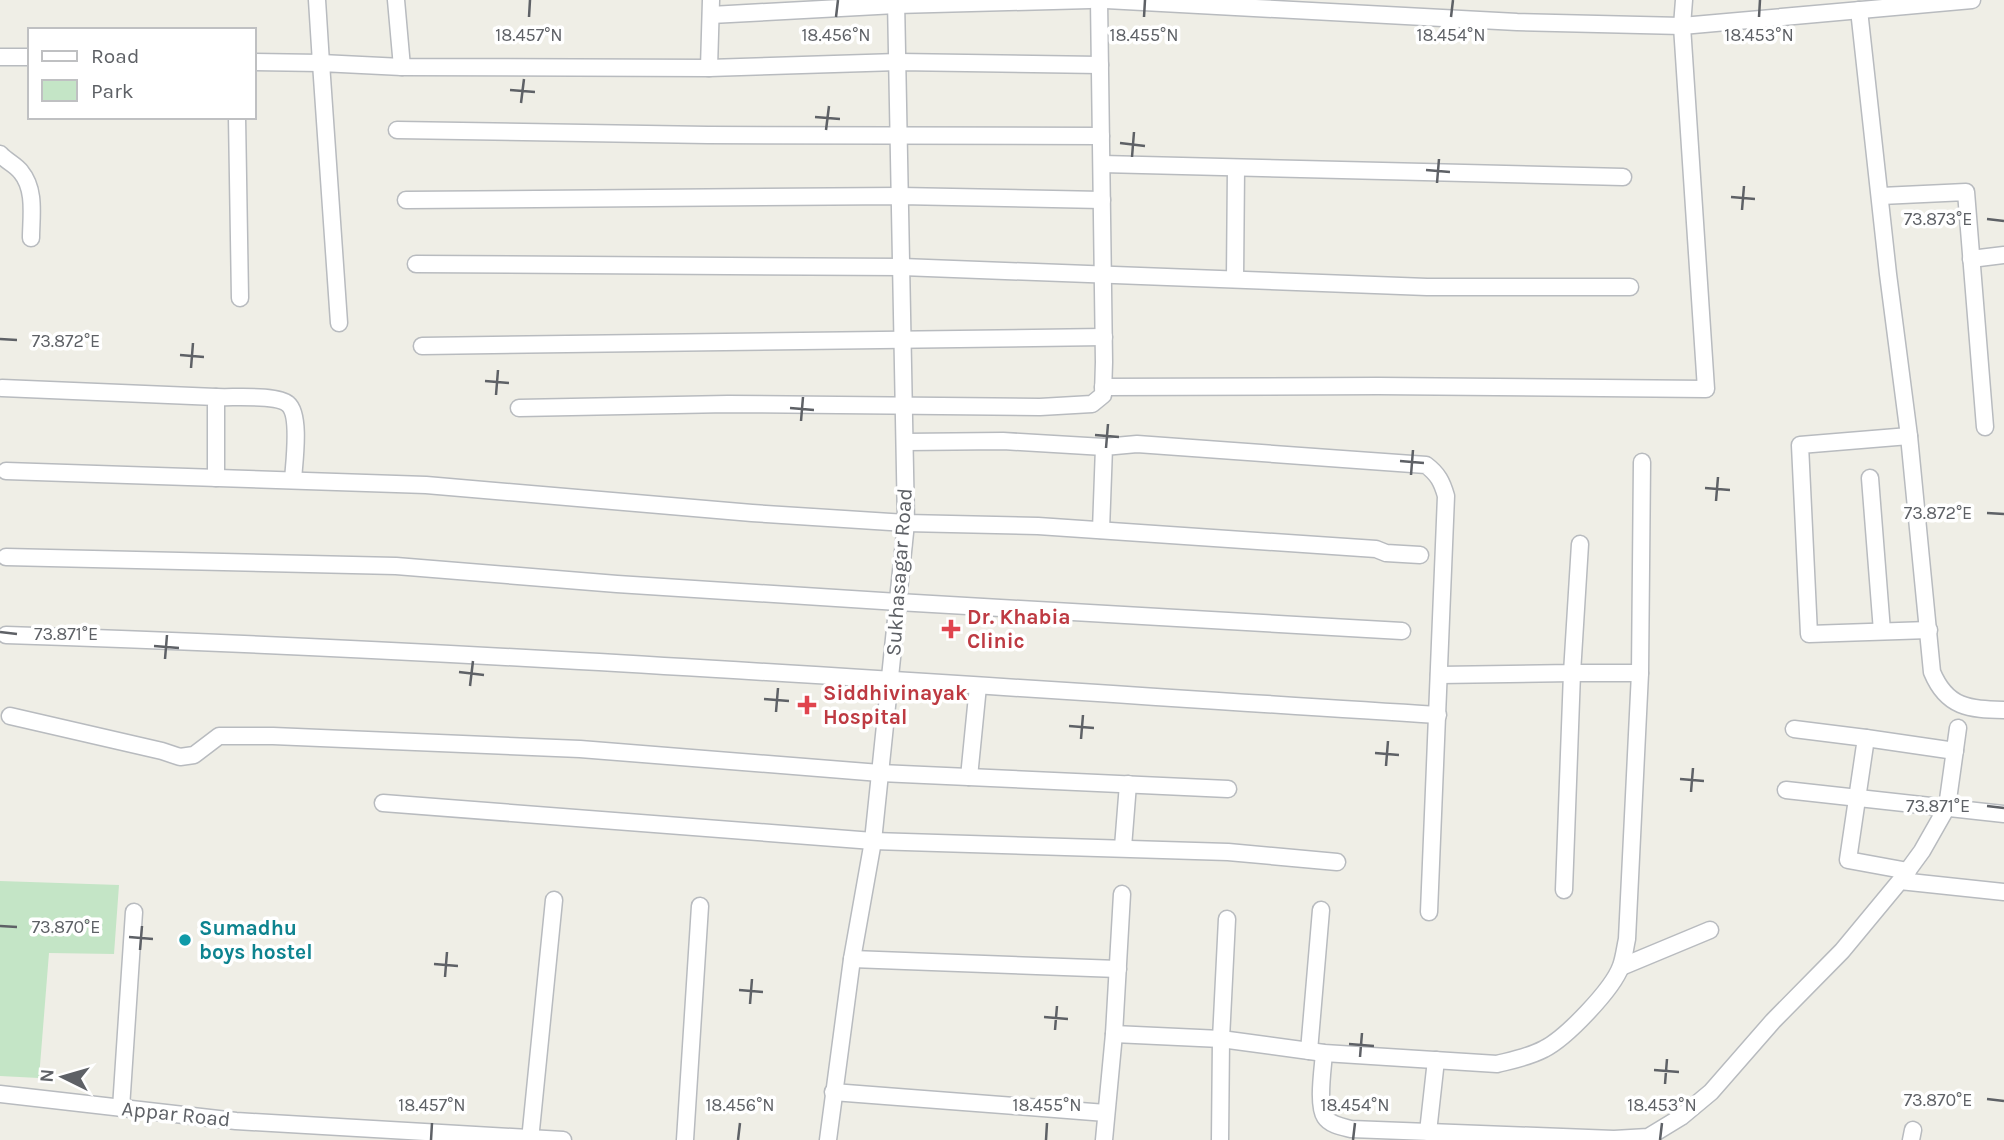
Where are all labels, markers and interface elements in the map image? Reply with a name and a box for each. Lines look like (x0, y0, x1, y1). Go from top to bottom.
text: 18.457°N (495, 24, 563, 46)
text: 18.456°N (801, 24, 871, 46)
text: 18.455°N (1109, 24, 1179, 46)
text: 18.454°N (1417, 24, 1485, 46)
text: 18.453°N (1724, 24, 1794, 46)
legend (28, 28, 256, 119)
text: Road (91, 44, 139, 68)
text: Park (91, 79, 134, 103)
text: 73.873°E (1904, 208, 1972, 230)
text: 73.872°E (32, 330, 100, 352)
street label: Sukhasagar Road (881, 487, 917, 657)
text: 73.872°E (1904, 502, 1972, 524)
place label: Dr. Khabia Clinic (967, 605, 1071, 653)
marker: Dr. Khabia Clinic (941, 619, 961, 639)
text: 73.871°E (34, 623, 98, 645)
place label: Siddhivinayak Hospital (823, 681, 968, 729)
marker: Siddhivinayak Hospital (797, 695, 817, 715)
text: 73.871°E (1906, 795, 1970, 817)
text: 73.870°E (32, 916, 100, 938)
place label: Sumadhu boys hostel (199, 916, 313, 964)
marker: Sumadhu boys hostel (177, 932, 193, 948)
north arrow (28, 1042, 98, 1112)
text: N (36, 1068, 59, 1083)
text: 73.870°E (1904, 1089, 1972, 1111)
text: 18.457°N (398, 1094, 466, 1116)
text: 18.456°N (705, 1094, 775, 1116)
text: 18.455°N (1012, 1094, 1082, 1116)
text: 18.454°N (1321, 1094, 1389, 1116)
text: 18.453°N (1627, 1094, 1697, 1116)
street label: Appar Road (120, 1096, 232, 1132)

